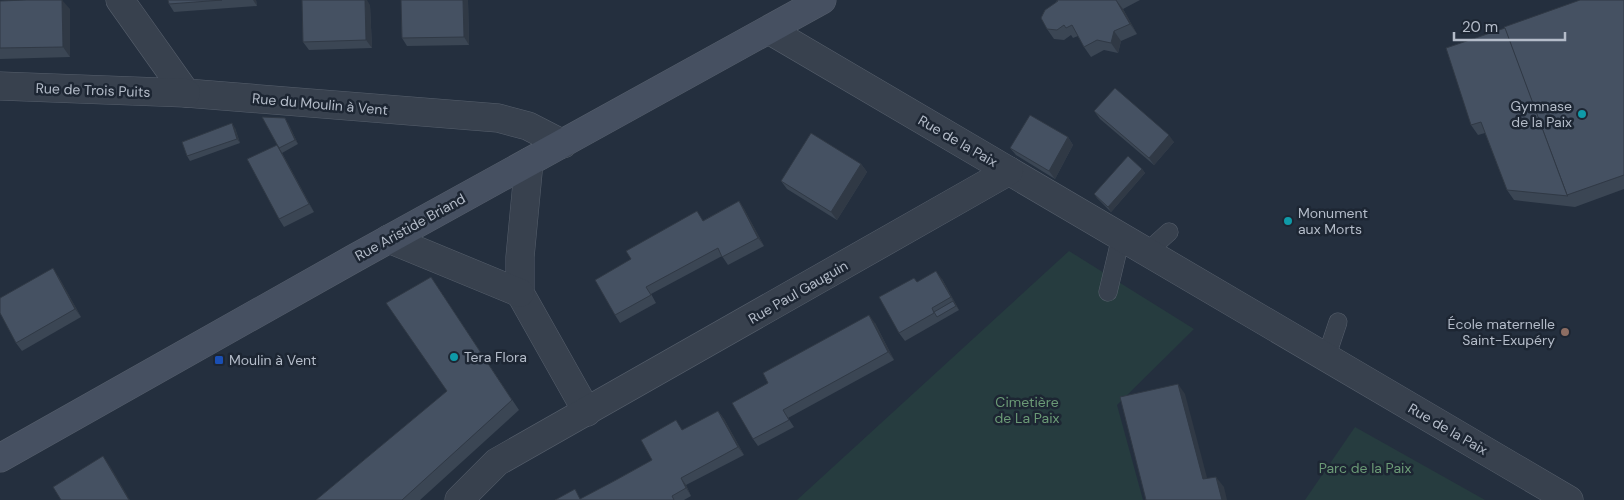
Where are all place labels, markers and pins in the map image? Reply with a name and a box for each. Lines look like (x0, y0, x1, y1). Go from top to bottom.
place label: Gymnase de la Paix (1510, 97, 1572, 131)
marker: Gymnase de la Paix (1576, 108, 1588, 120)
place label: Monument aux Morts (1298, 204, 1368, 238)
marker: Monument aux Morts (1282, 215, 1294, 227)
place label: École maternelle Saint-Exupéry (1447, 315, 1555, 349)
marker: École maternelle Saint-Exupéry (1559, 326, 1571, 338)
place label: Tera Flora (464, 348, 527, 366)
place label: Moulin à Vent (229, 351, 317, 369)
marker: Tera Flora (448, 351, 460, 363)
marker: Moulin à Vent (213, 354, 225, 366)

